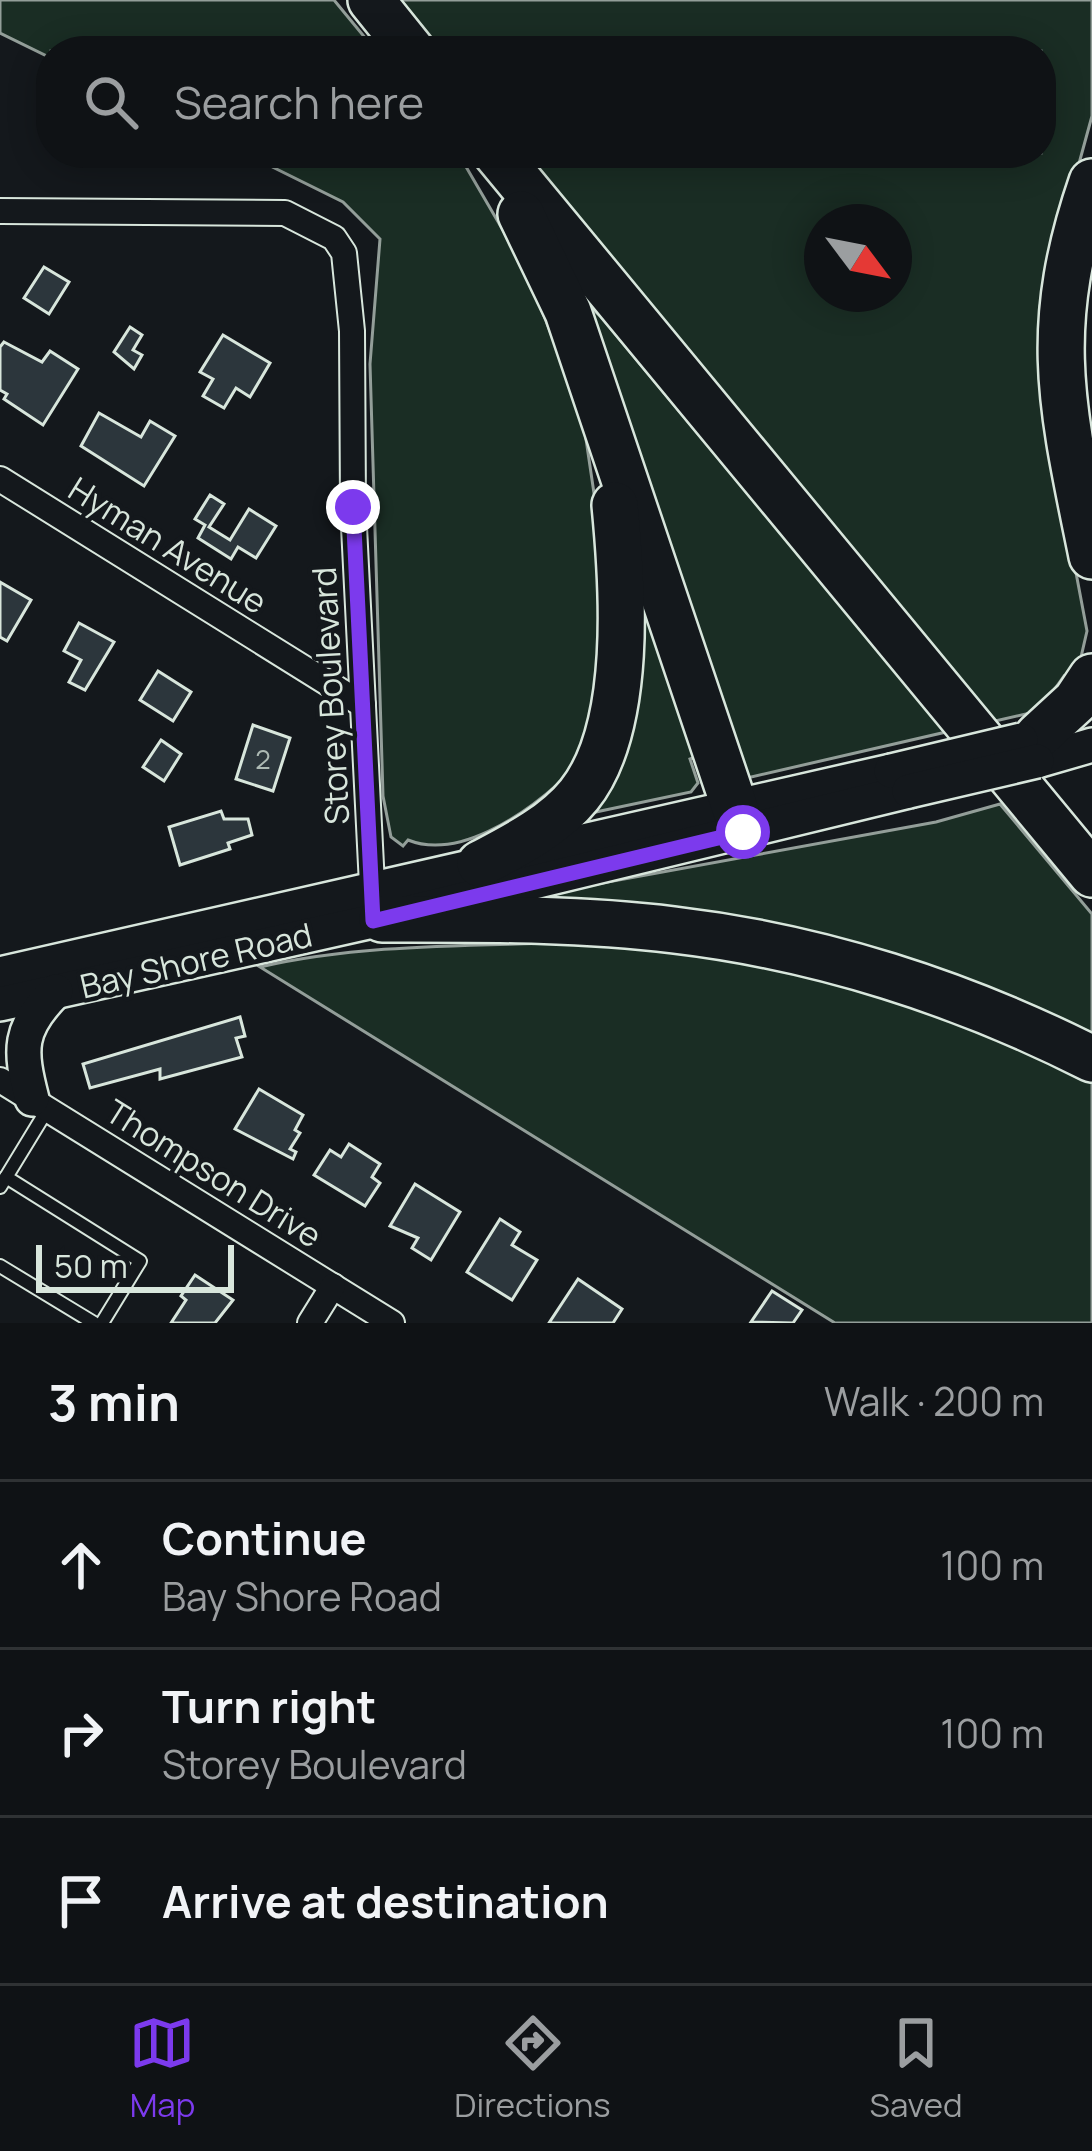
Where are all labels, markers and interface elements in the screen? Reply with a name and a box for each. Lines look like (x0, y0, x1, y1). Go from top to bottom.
search box (36, 36, 1056, 168)
icon: search (78, 69, 144, 135)
text: Search here (174, 71, 424, 133)
north arrow (804, 204, 912, 312)
street label: Hyman Avenue (60, 466, 276, 624)
route end (326, 480, 380, 534)
street label: Storey Boulevard (301, 566, 359, 826)
house number: 2 (255, 740, 271, 777)
route start (716, 805, 770, 859)
street label: Bay Shore Road (76, 911, 316, 1009)
street label: Thompson Drive (98, 1089, 330, 1257)
scale bar (36, 1239, 234, 1292)
text: 50 m (54, 1243, 128, 1288)
text: 3 min (48, 1367, 180, 1436)
text: Walk · 200 m (824, 1374, 1044, 1428)
text: Continue (162, 1507, 367, 1569)
icon: ahead (48, 1532, 114, 1598)
text: 100 m (940, 1538, 1044, 1592)
text: Bay Shore Road (162, 1569, 442, 1623)
text: Turn right (162, 1675, 376, 1737)
icon: right (48, 1700, 114, 1766)
text: 100 m (940, 1706, 1044, 1760)
text: Storey Boulevard (162, 1737, 467, 1791)
icon: arrive (48, 1868, 114, 1934)
text: Arrive at destination (162, 1870, 609, 1932)
tab: Map (129, 2010, 195, 2127)
tab: Directions (454, 2010, 611, 2127)
tab: Saved (870, 2010, 963, 2127)

